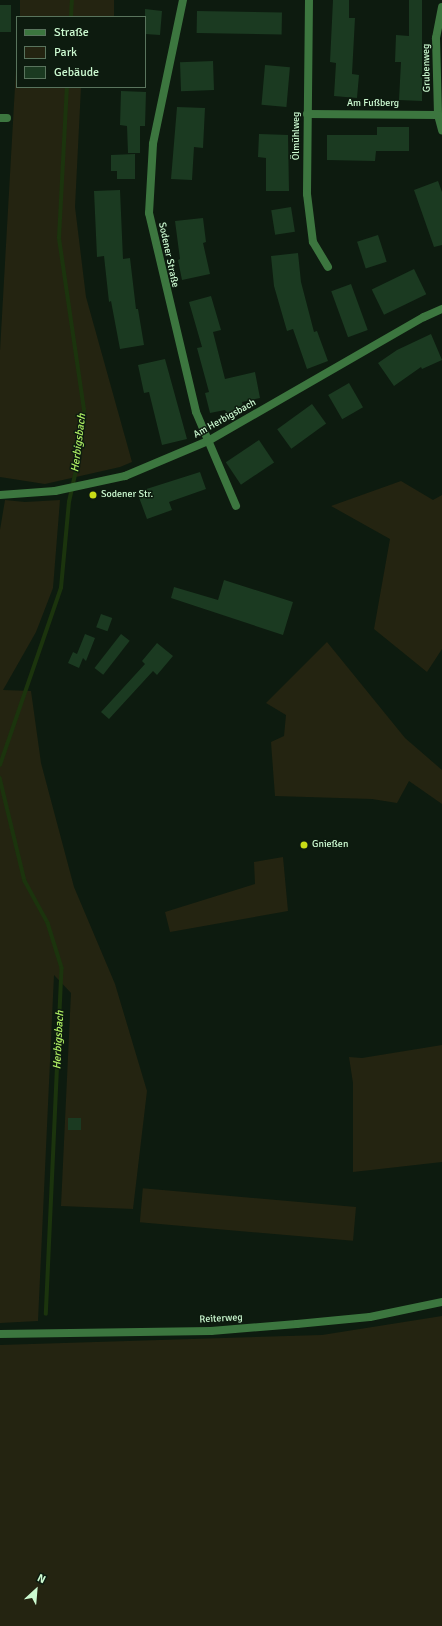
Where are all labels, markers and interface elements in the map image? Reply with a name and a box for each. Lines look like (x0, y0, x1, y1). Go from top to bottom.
legend (16, 16, 146, 88)
text: Straße (54, 25, 89, 40)
street label: Grubenweg (421, 44, 433, 92)
text: Park (54, 45, 77, 60)
text: Gebäude (54, 65, 99, 80)
street label: Am Fußberg (347, 98, 399, 110)
street label: Ölmühlweg (291, 112, 303, 160)
street label: Sodener Straße (155, 221, 181, 289)
street label: Am Herbigsbach (192, 397, 258, 441)
water label: Herbigsbach (69, 413, 89, 473)
place label: Sodener Str. (101, 489, 153, 501)
marker: Sodener Str. (88, 490, 98, 500)
place label: Gnießen (312, 839, 348, 851)
marker: Gnießen (299, 840, 309, 850)
water label: Herbigsbach (51, 1010, 67, 1070)
street label: Reiterweg (199, 1312, 243, 1326)
north arrow (16, 1570, 56, 1610)
text: N (35, 1571, 48, 1586)

